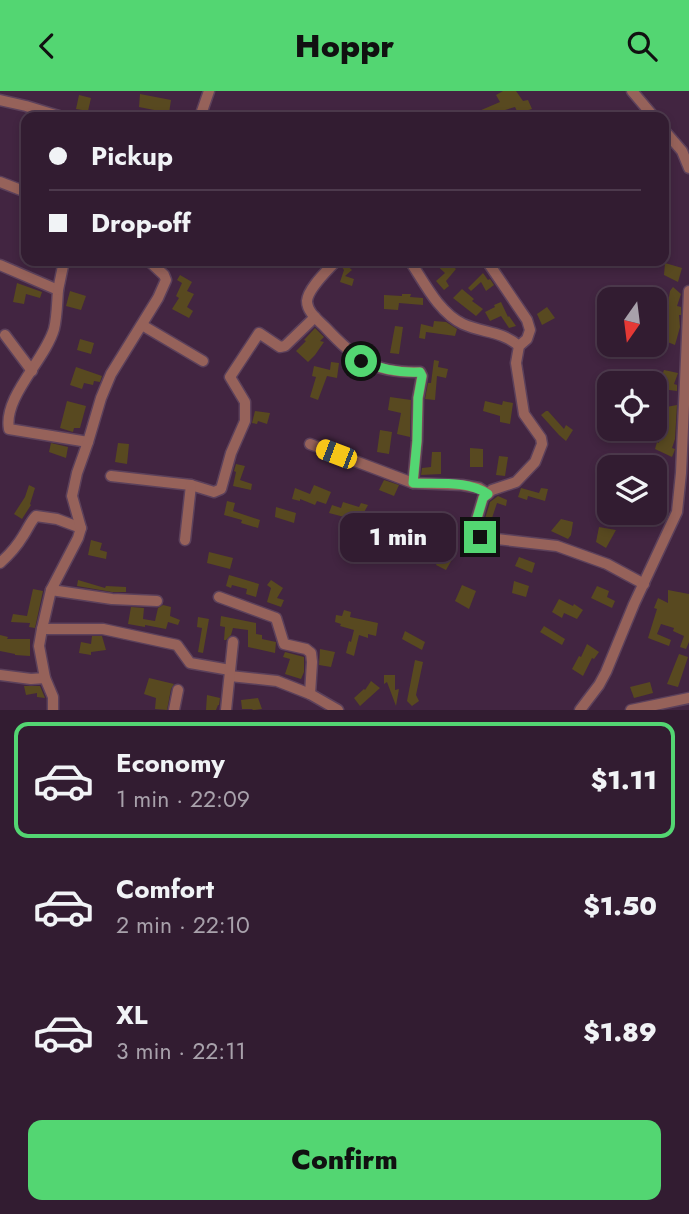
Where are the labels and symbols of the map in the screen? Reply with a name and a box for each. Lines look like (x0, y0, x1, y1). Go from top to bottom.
north arrow (597, 287, 667, 357)
route start (345, 345, 377, 377)
car (313, 437, 360, 471)
callout: 1 min (340, 513, 456, 562)
route end (464, 521, 496, 553)

